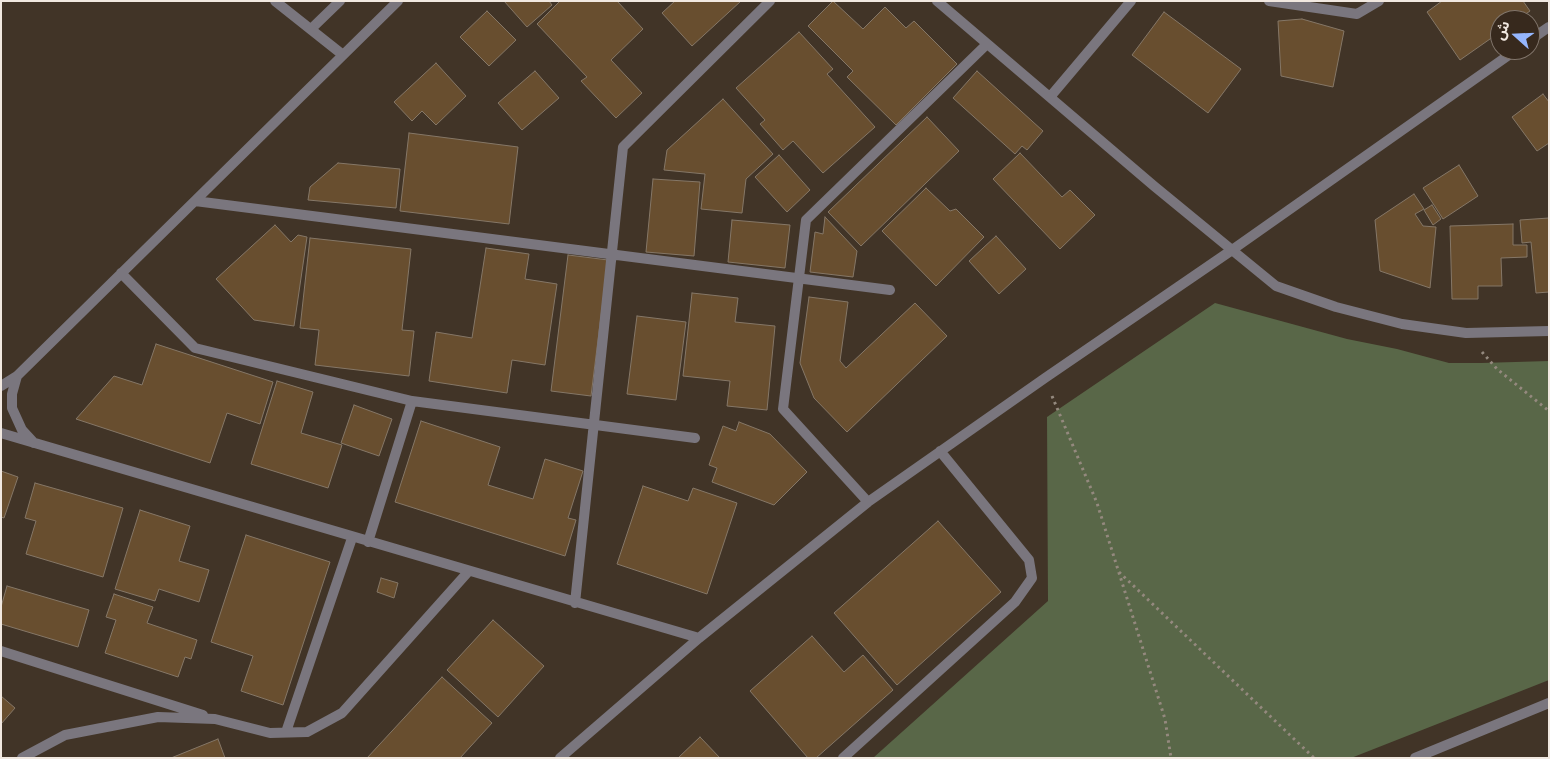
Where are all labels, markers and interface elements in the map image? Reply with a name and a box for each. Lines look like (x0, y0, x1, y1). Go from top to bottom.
north arrow (1490, 10, 1540, 60)
text: ش (1491, 18, 1513, 42)

